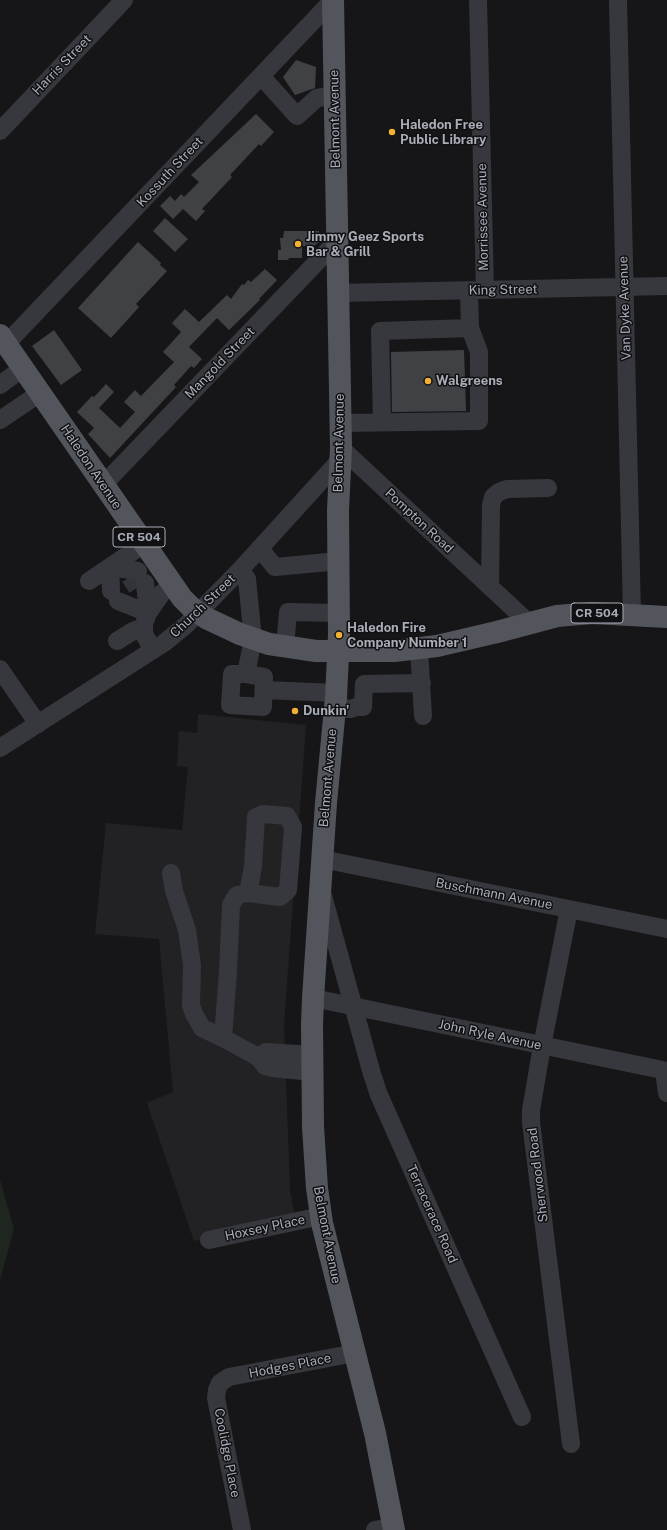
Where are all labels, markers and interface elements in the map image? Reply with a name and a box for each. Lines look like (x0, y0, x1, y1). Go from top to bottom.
street label: Harris Street (29, 31, 95, 99)
street label: Belmont Avenue (326, 70, 344, 168)
place label: Haledon Free Public Library (400, 117, 486, 148)
marker: Haledon Free Public Library (387, 127, 397, 137)
street label: Kossuth Street (134, 134, 206, 210)
street label: Morrissee Avenue (474, 163, 492, 271)
place label: Jimmy Geez Sports Bar & Grill (306, 229, 424, 260)
marker: Jimmy Geez Sports Bar & Grill (293, 239, 303, 249)
street label: Van Dyke Avenue (615, 256, 635, 360)
street label: King Street (468, 282, 538, 298)
street label: Mangold Street (182, 324, 258, 402)
place label: Walgreens (436, 373, 503, 389)
marker: Walgreens (423, 376, 433, 386)
street label: Belmont Avenue (330, 394, 348, 492)
street label: Haledon Avenue (57, 422, 125, 512)
street label: Pompton Road (382, 485, 456, 557)
road number: CR 504 (113, 527, 165, 547)
street label: Church Street (167, 571, 239, 641)
road number: CR 504 (571, 603, 623, 623)
place label: Haledon Fire Company Number 1 (347, 620, 467, 651)
marker: Haledon Fire Company Number 1 (334, 630, 344, 640)
place label: Dunkin' (303, 703, 349, 719)
marker: Dunkin' (290, 706, 300, 716)
street label: Belmont Avenue (316, 728, 340, 828)
street label: Buschmann Avenue (434, 875, 554, 913)
street label: John Ryle Avenue (437, 1016, 543, 1054)
street label: Sherwood Road (524, 1127, 552, 1223)
street label: Terracerace Road (403, 1162, 461, 1266)
street label: Belmont Avenue (310, 1185, 344, 1285)
street label: Hoxsey Place (223, 1212, 307, 1244)
street label: Hodges Place (247, 1350, 333, 1382)
street label: Coolidge Place (211, 1407, 243, 1499)

